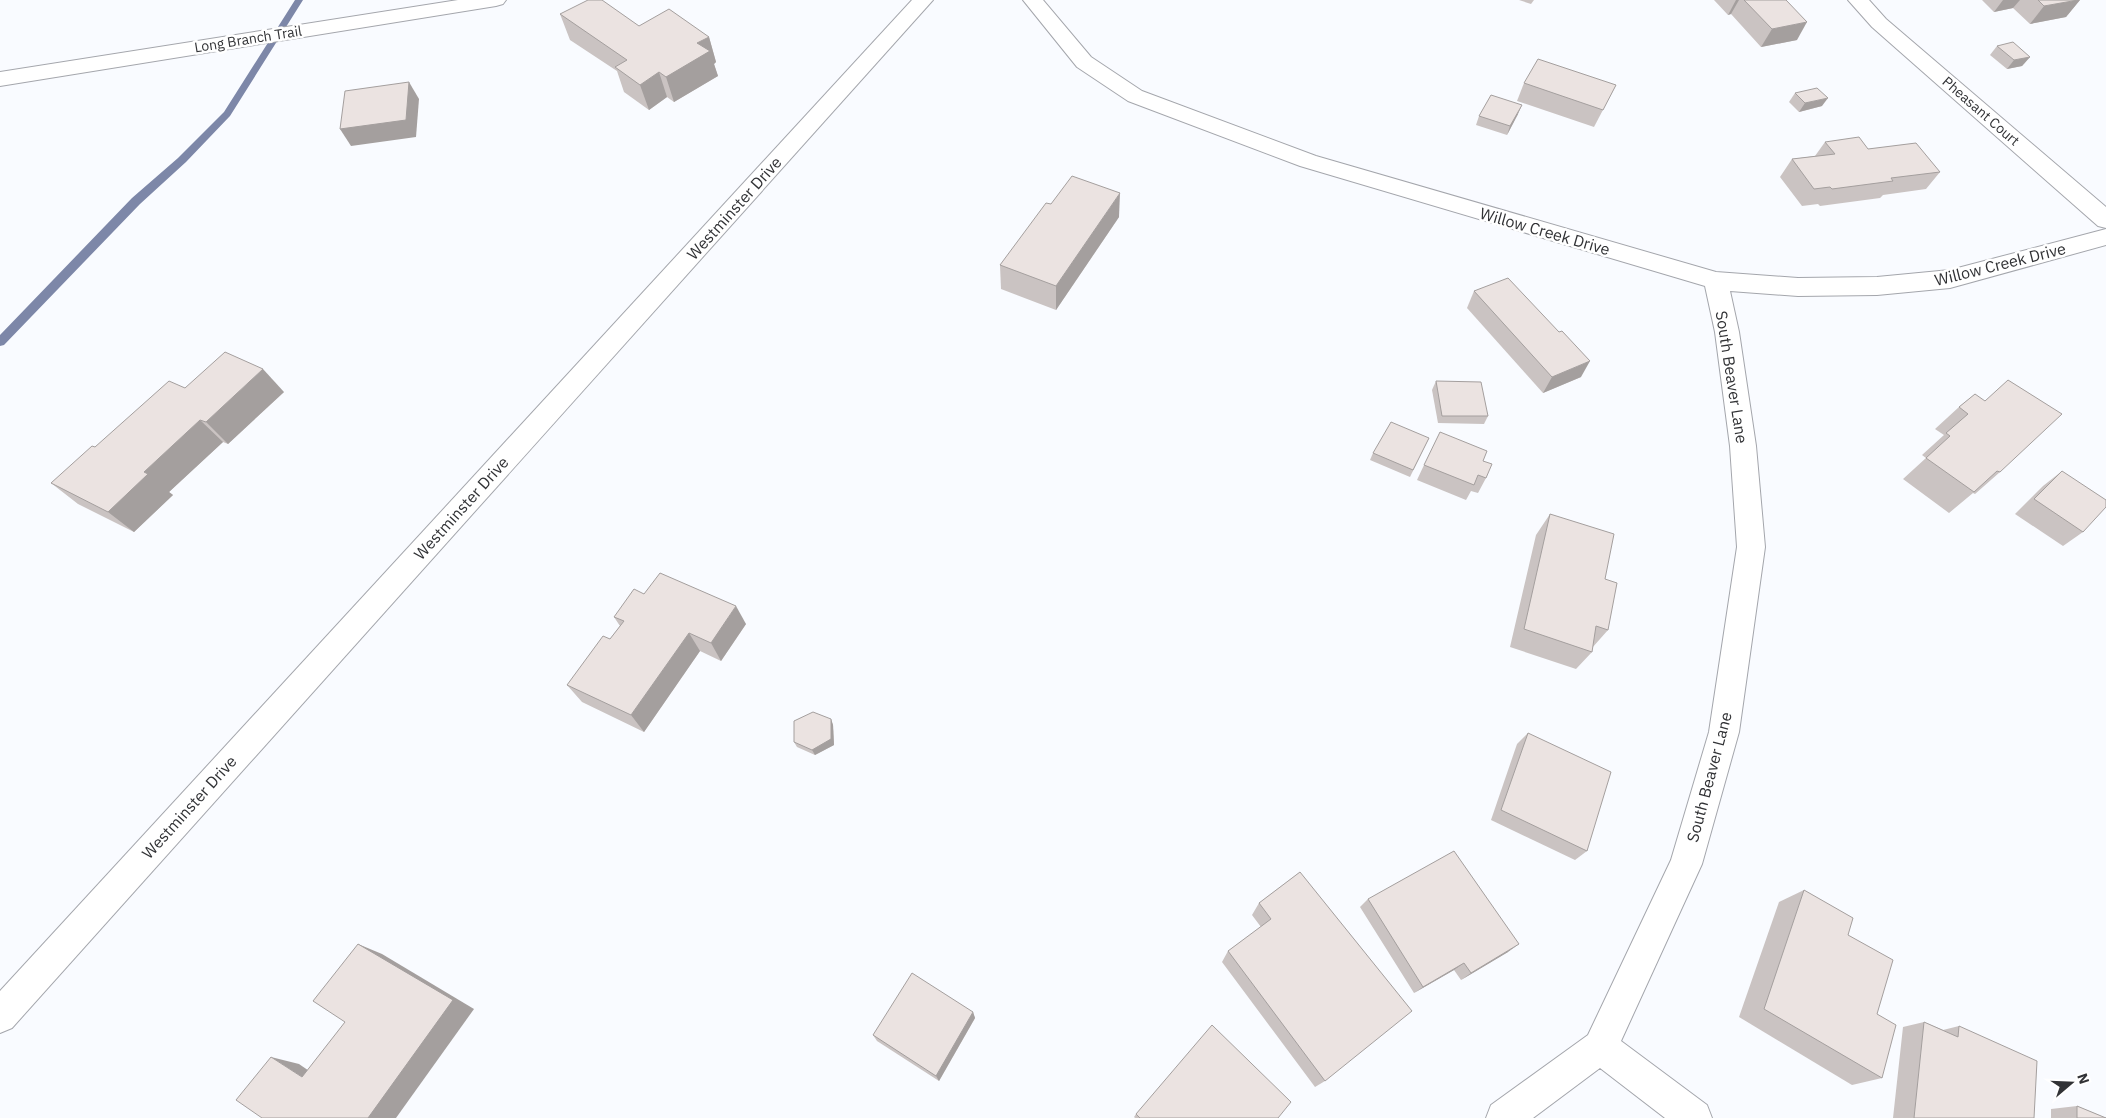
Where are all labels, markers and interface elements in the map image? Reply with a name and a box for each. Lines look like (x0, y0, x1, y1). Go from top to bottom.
street label: Long Branch Trail (193, 22, 303, 56)
street label: Pheasant Court (1939, 73, 2023, 150)
street label: Westminster Drive (682, 152, 786, 264)
street label: Willow Creek Drive (1478, 203, 1613, 259)
street label: Willow Creek Drive (1932, 238, 2068, 290)
street label: South Beaver Lane (1712, 309, 1752, 445)
street label: Westminster Drive (409, 452, 513, 564)
street label: South Beaver Lane (1682, 709, 1736, 844)
street label: Westminster Drive (137, 751, 241, 863)
north arrow (2046, 1058, 2096, 1108)
text: N (2073, 1071, 2093, 1086)

